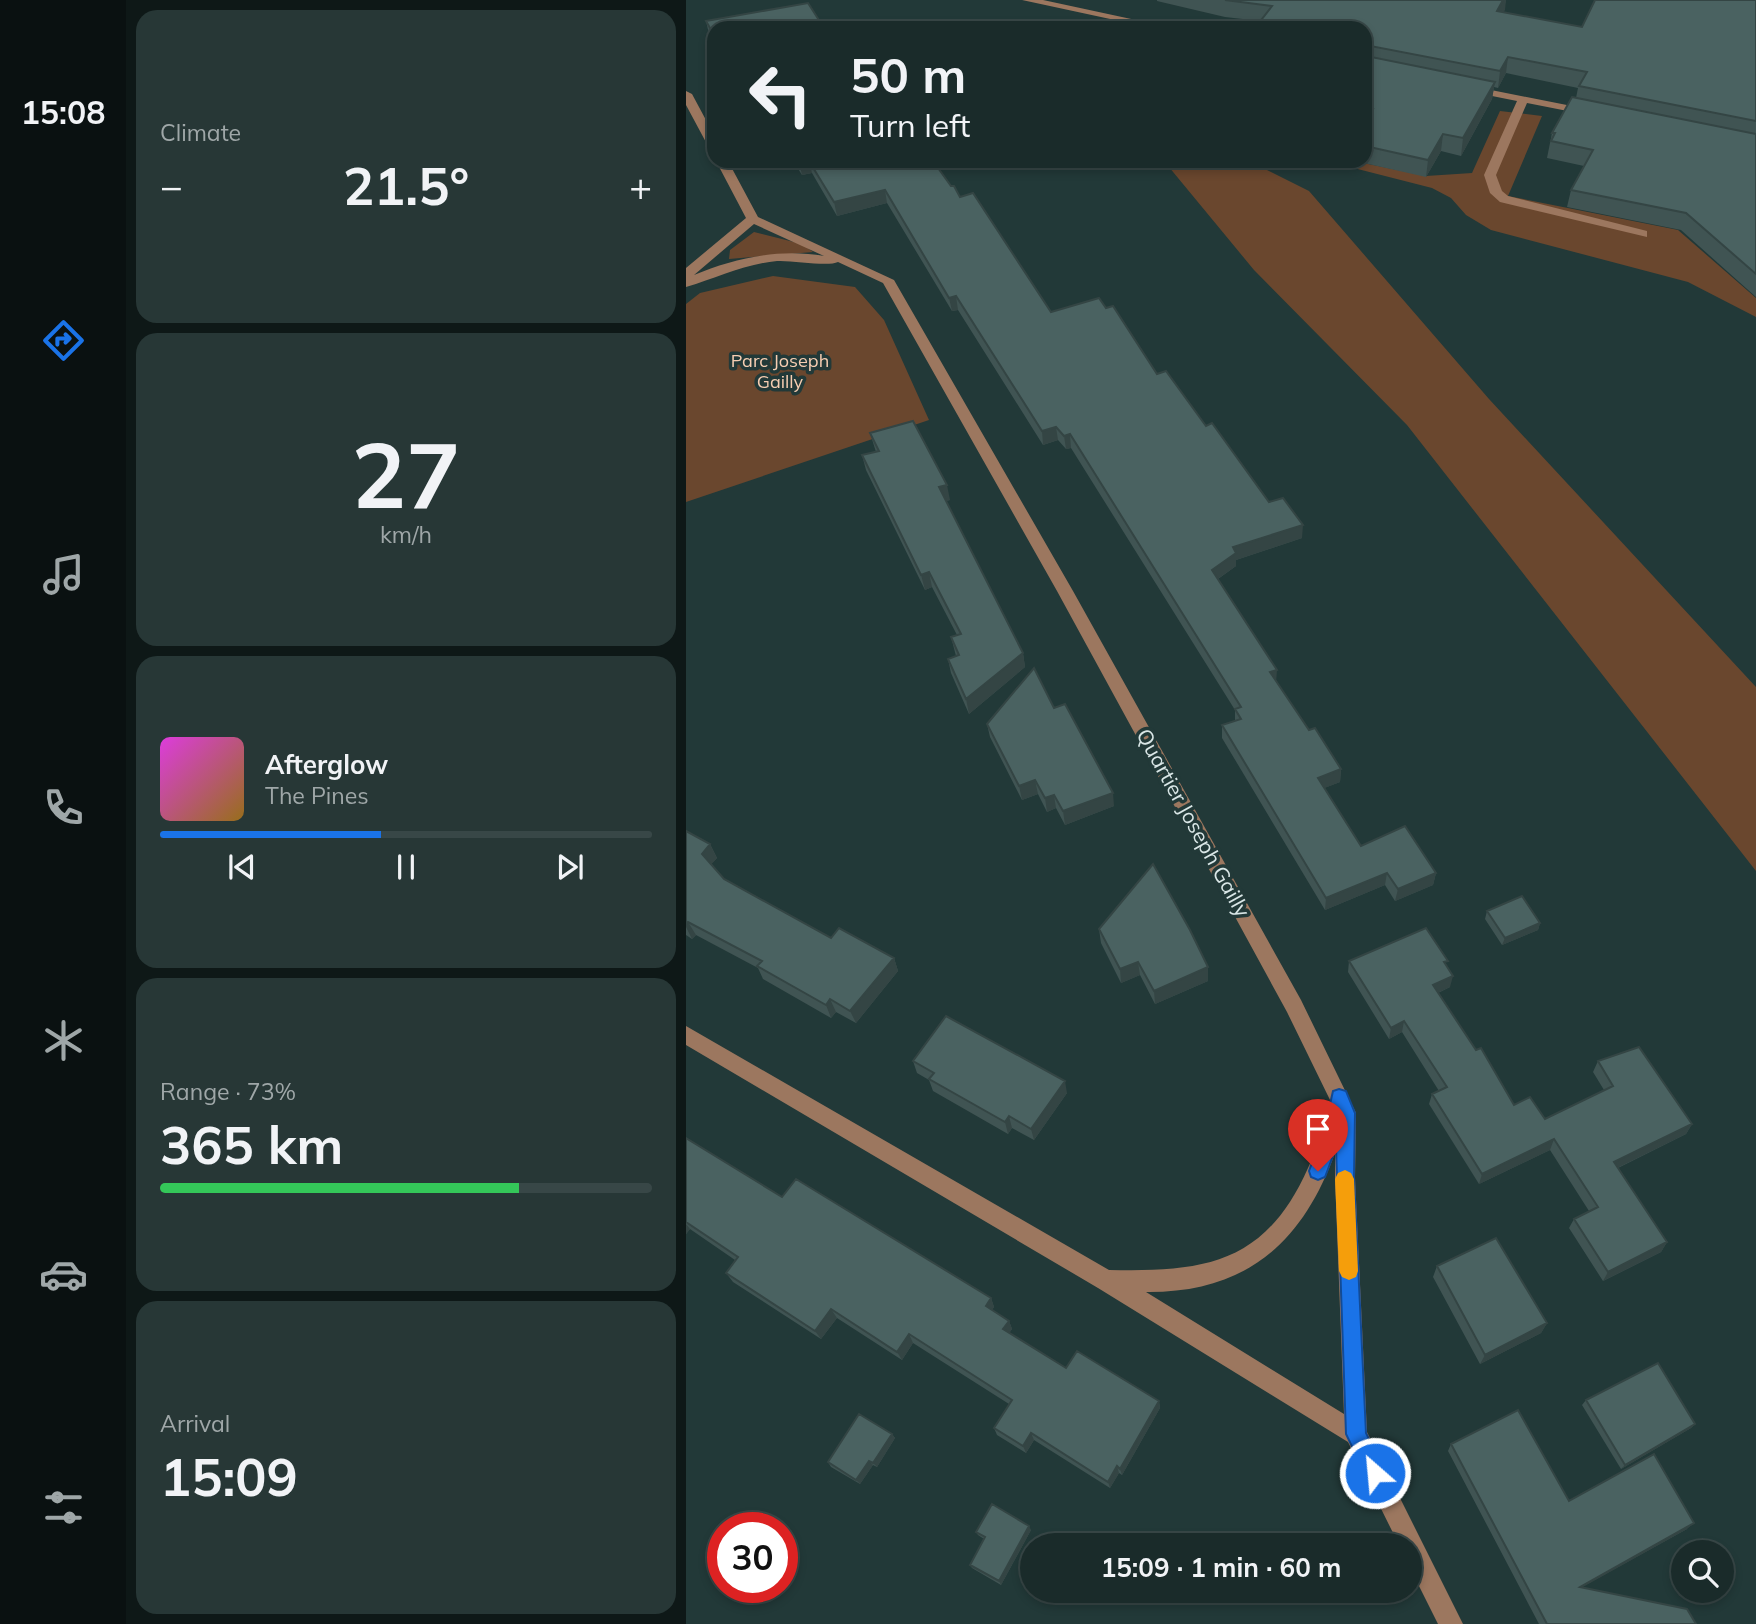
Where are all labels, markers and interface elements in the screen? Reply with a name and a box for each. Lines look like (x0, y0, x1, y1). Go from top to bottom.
text: 50 m (850, 44, 966, 105)
icon: left (735, 49, 826, 140)
text: 15:08 (21, 92, 105, 132)
text: Turn left (850, 105, 970, 145)
text: Climate (160, 118, 241, 147)
text: 21.5° (343, 153, 469, 218)
text: − (160, 162, 183, 210)
text: + (629, 162, 652, 210)
icon: directions (39, 316, 88, 365)
park label: Parc Joseph Gailly (731, 349, 829, 393)
text: 27 (351, 417, 461, 531)
text: km/h (380, 520, 432, 549)
icon: music (39, 550, 88, 599)
street label: Quartier Joseph Gailly (1131, 724, 1256, 921)
text: Afterglow (265, 748, 388, 781)
text: The Pines (265, 781, 369, 810)
icon: phone (39, 783, 88, 832)
icon: previous (223, 848, 261, 886)
icon: pause (387, 848, 425, 886)
icon: next (551, 848, 589, 886)
icon: climate (39, 1016, 88, 1065)
text: Range · 73% (160, 1077, 296, 1106)
pin (1288, 1099, 1348, 1171)
icon: arrive (1299, 1110, 1337, 1148)
text: 365 km (160, 1112, 343, 1177)
icon: car (39, 1250, 88, 1299)
text: Arrival (160, 1409, 230, 1438)
position arrow (1338, 1436, 1412, 1510)
text: 15:09 (160, 1444, 298, 1509)
icon: filters (39, 1483, 88, 1532)
speed limit sign: 30 (707, 1512, 798, 1603)
map controls (1671, 1540, 1734, 1603)
button: search (1671, 1540, 1734, 1603)
text: 15:09 · 1 min · 60 m (1101, 1551, 1341, 1584)

